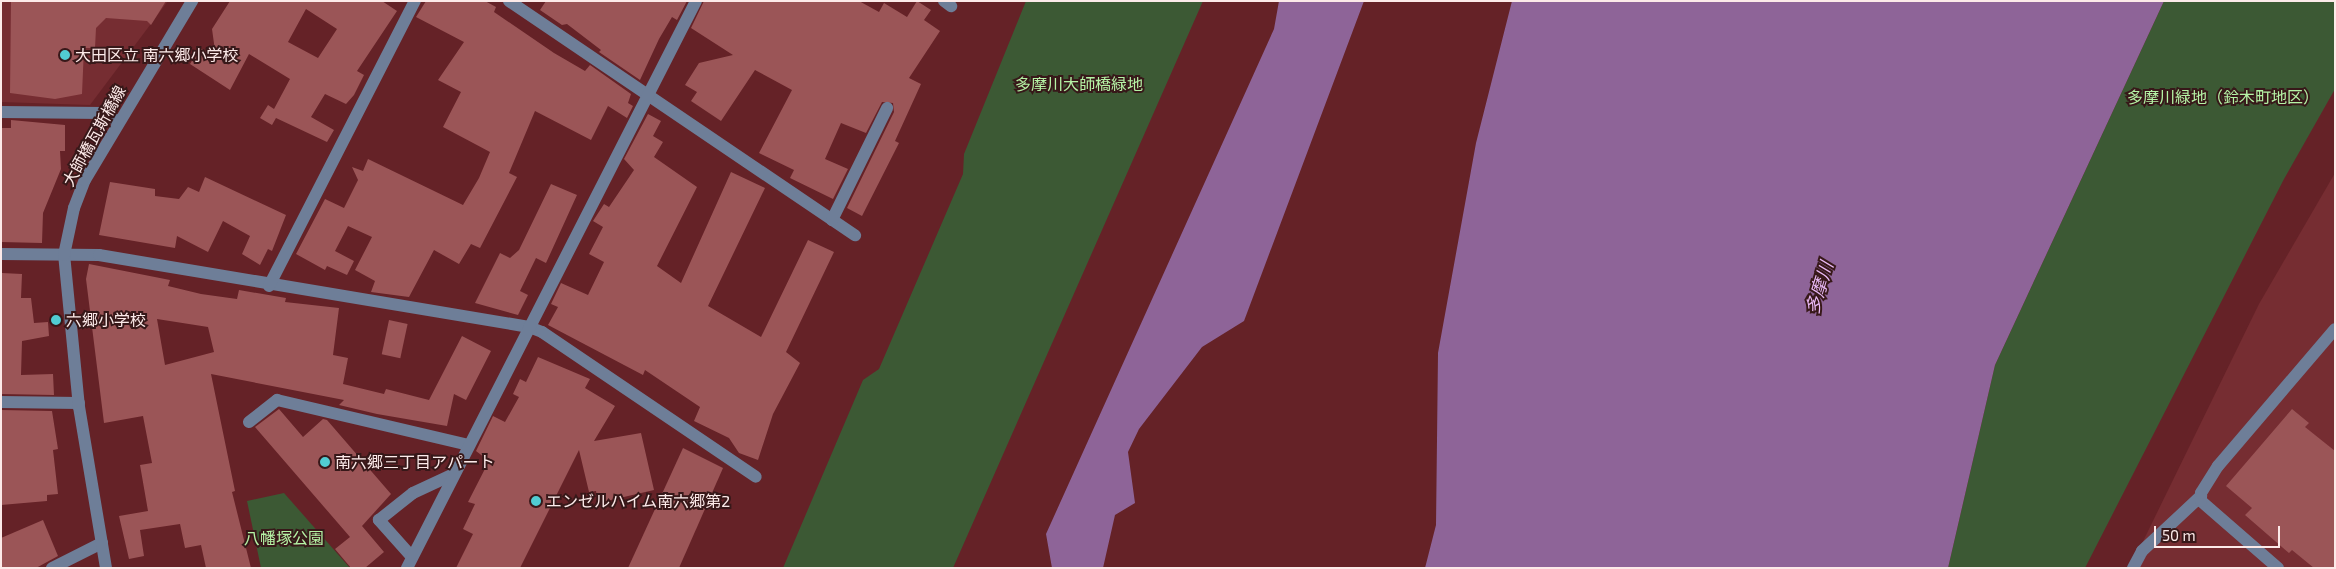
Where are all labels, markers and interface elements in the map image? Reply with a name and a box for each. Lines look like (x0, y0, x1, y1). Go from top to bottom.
place label: 大田区立 南六郷小学校 (75, 45, 239, 65)
marker: 大田区立 南六郷小学校 (59, 49, 71, 61)
park label: 多摩川大師橋緑地 (1015, 74, 1143, 94)
street label: 大師橋瓦斯橋線 (58, 82, 130, 190)
park label: 多摩川緑地（鈴木町地区） (2127, 87, 2319, 107)
water label: 多摩川 (1801, 259, 1837, 317)
place label: 六郷小学校 (66, 310, 146, 330)
marker: 六郷小学校 (50, 314, 62, 326)
place label: 南六郷三丁目アパート (335, 452, 495, 472)
marker: 南六郷三丁目アパート (319, 456, 331, 468)
place label: エンゼルハイム南六郷第2 (546, 491, 731, 511)
marker: エンゼルハイム南六郷第2 (530, 495, 542, 507)
scale bar (2156, 516, 2282, 548)
text: 50 m (2162, 526, 2196, 544)
park label: 八幡塚公園 (244, 528, 324, 548)

